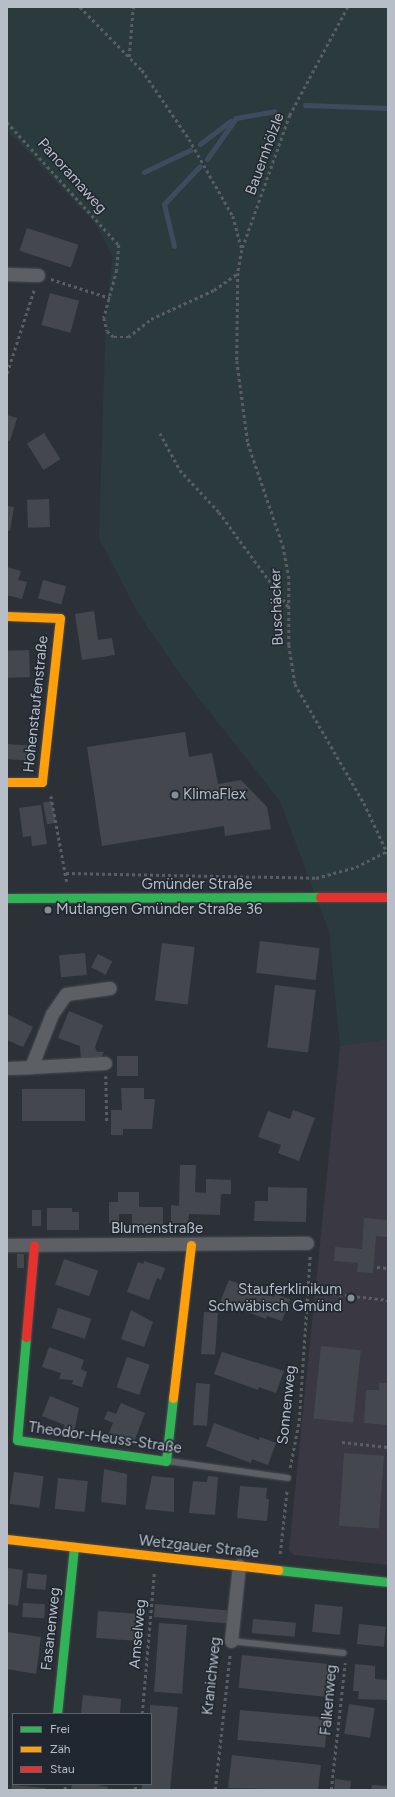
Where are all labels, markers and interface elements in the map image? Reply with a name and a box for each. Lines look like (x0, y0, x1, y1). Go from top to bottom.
street label: Bauernhölzle (242, 110, 288, 198)
street label: Panoramaweg (34, 135, 110, 217)
street label: Buschäcker (267, 568, 287, 646)
street label: Hohenstaufenstraße (20, 635, 52, 773)
place label: KlimaFlex (183, 786, 246, 804)
marker: KlimaFlex (170, 790, 180, 800)
street label: Gmünder Straße (142, 876, 252, 894)
place label: Mutlangen Gmünder Straße 36 (56, 901, 262, 919)
marker: Mutlangen Gmünder Straße 36 (43, 905, 53, 915)
street label: Blumenstraße (111, 1220, 203, 1238)
place label: Stauferklinikum Schwäbisch Gmünd (208, 1280, 342, 1315)
marker: Stauferklinikum Schwäbisch Gmünd (345, 1292, 357, 1304)
street label: Sonnenweg (274, 1364, 300, 1446)
street label: Theodor-Heuss-Straße (27, 1418, 183, 1458)
street label: Wetzgauer Straße (138, 1532, 260, 1562)
street label: Fasanenweg (38, 1586, 64, 1672)
street label: Amselweg (126, 1598, 150, 1670)
street label: Kranichweg (199, 1636, 225, 1716)
street label: Falkenweg (317, 1664, 341, 1736)
legend (12, 1713, 152, 1785)
text: Frei (50, 1722, 70, 1736)
text: Zäh (50, 1742, 71, 1756)
text: Stau (50, 1762, 75, 1776)

